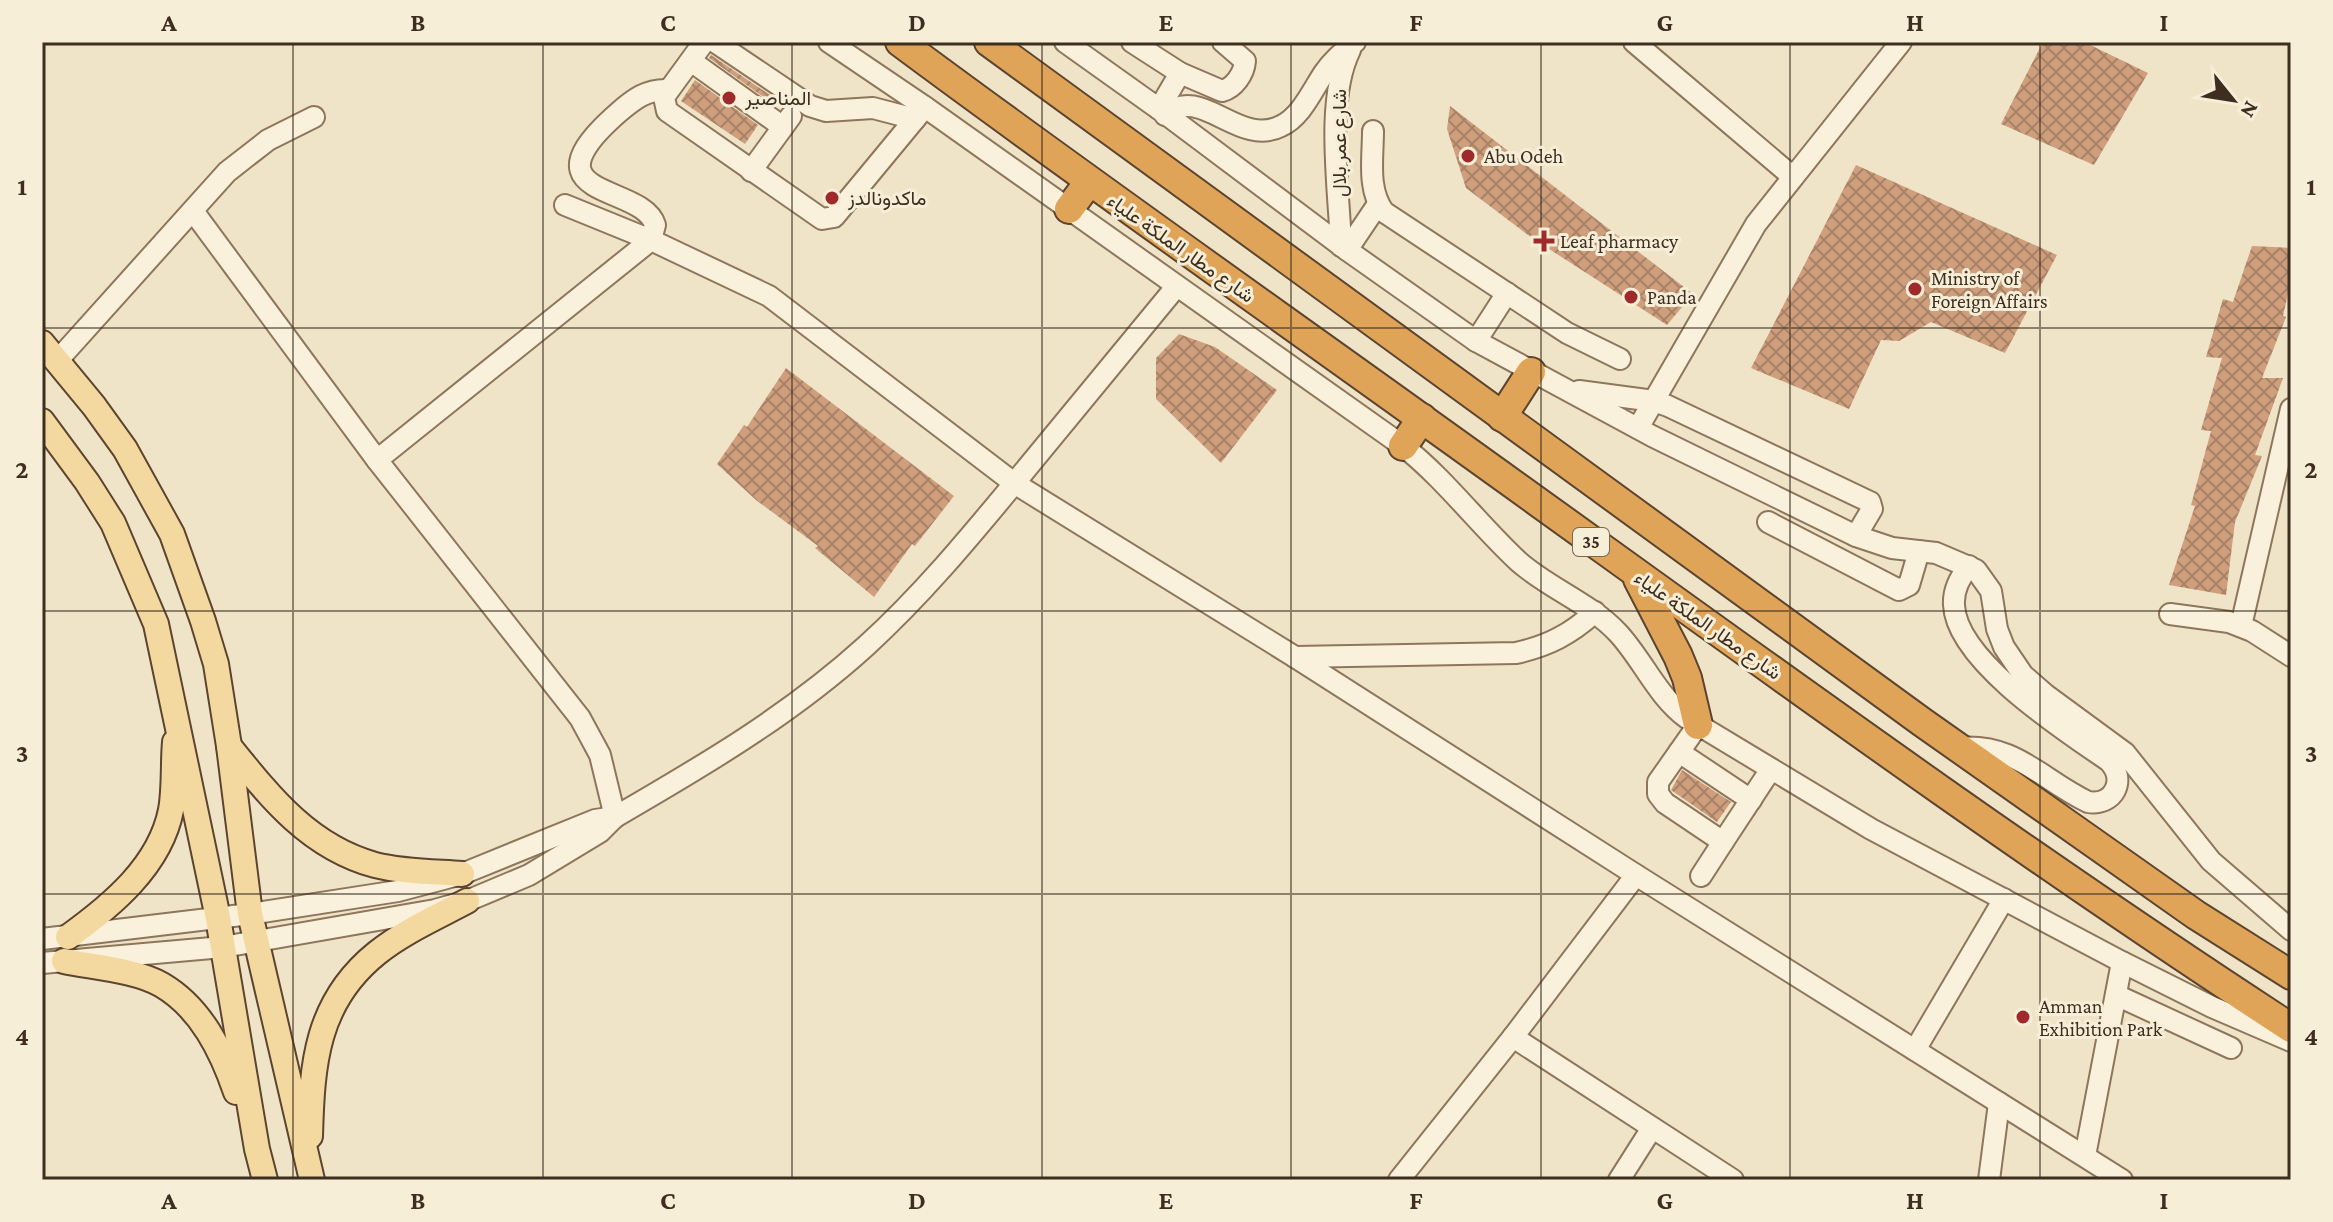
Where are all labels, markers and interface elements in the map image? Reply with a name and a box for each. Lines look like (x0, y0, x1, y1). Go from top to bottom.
text: A (160, 8, 177, 37)
text: B (410, 8, 426, 37)
text: C (660, 8, 676, 37)
text: D (908, 8, 926, 37)
text: E (1159, 8, 1174, 37)
text: F (1409, 8, 1423, 37)
text: G (1657, 8, 1673, 37)
text: H (1906, 8, 1924, 37)
text: I (2160, 8, 2168, 37)
north arrow (2193, 60, 2273, 140)
place label: المناصير (744, 87, 811, 111)
marker: المناصير (720, 89, 738, 107)
street label: شارع عمر بلال (1328, 89, 1353, 197)
text: N (2235, 97, 2264, 122)
place label: Abu Odeh (1484, 145, 1564, 167)
marker: Abu Odeh (1459, 147, 1477, 165)
text: 1 (17, 172, 27, 201)
text: 1 (2306, 172, 2316, 201)
place label: ماكدونالدز (847, 187, 926, 211)
marker: ماكدونالدز (823, 189, 841, 207)
street label: شارع مطار الملكة علياء (1102, 189, 1259, 309)
place label: Leaf pharmacy (1560, 230, 1679, 253)
marker: Leaf pharmacy (1535, 232, 1553, 250)
place label: Ministry of Foreign Affairs (1931, 267, 2048, 313)
marker: Ministry of Foreign Affairs (1906, 280, 1924, 298)
place label: Panda (1647, 286, 1697, 308)
marker: Panda (1622, 288, 1640, 306)
text: 2 (15, 455, 29, 484)
text: 2 (2304, 455, 2318, 484)
road number: 35 (1573, 528, 1609, 556)
street label: شارع مطار الملكة علياء (1629, 566, 1786, 686)
text: 3 (16, 739, 28, 768)
text: 3 (2305, 739, 2317, 768)
place label: Amman Exhibition Park (2039, 995, 2163, 1040)
marker: Amman Exhibition Park (2014, 1008, 2032, 1026)
text: 4 (15, 1022, 29, 1051)
text: 4 (2304, 1022, 2318, 1051)
text: A (160, 1186, 177, 1215)
text: B (410, 1186, 426, 1215)
text: C (660, 1186, 676, 1215)
text: D (908, 1186, 926, 1215)
text: E (1159, 1186, 1174, 1215)
text: F (1409, 1186, 1423, 1215)
text: G (1657, 1186, 1673, 1215)
text: H (1906, 1186, 1924, 1215)
text: I (2160, 1186, 2168, 1215)

